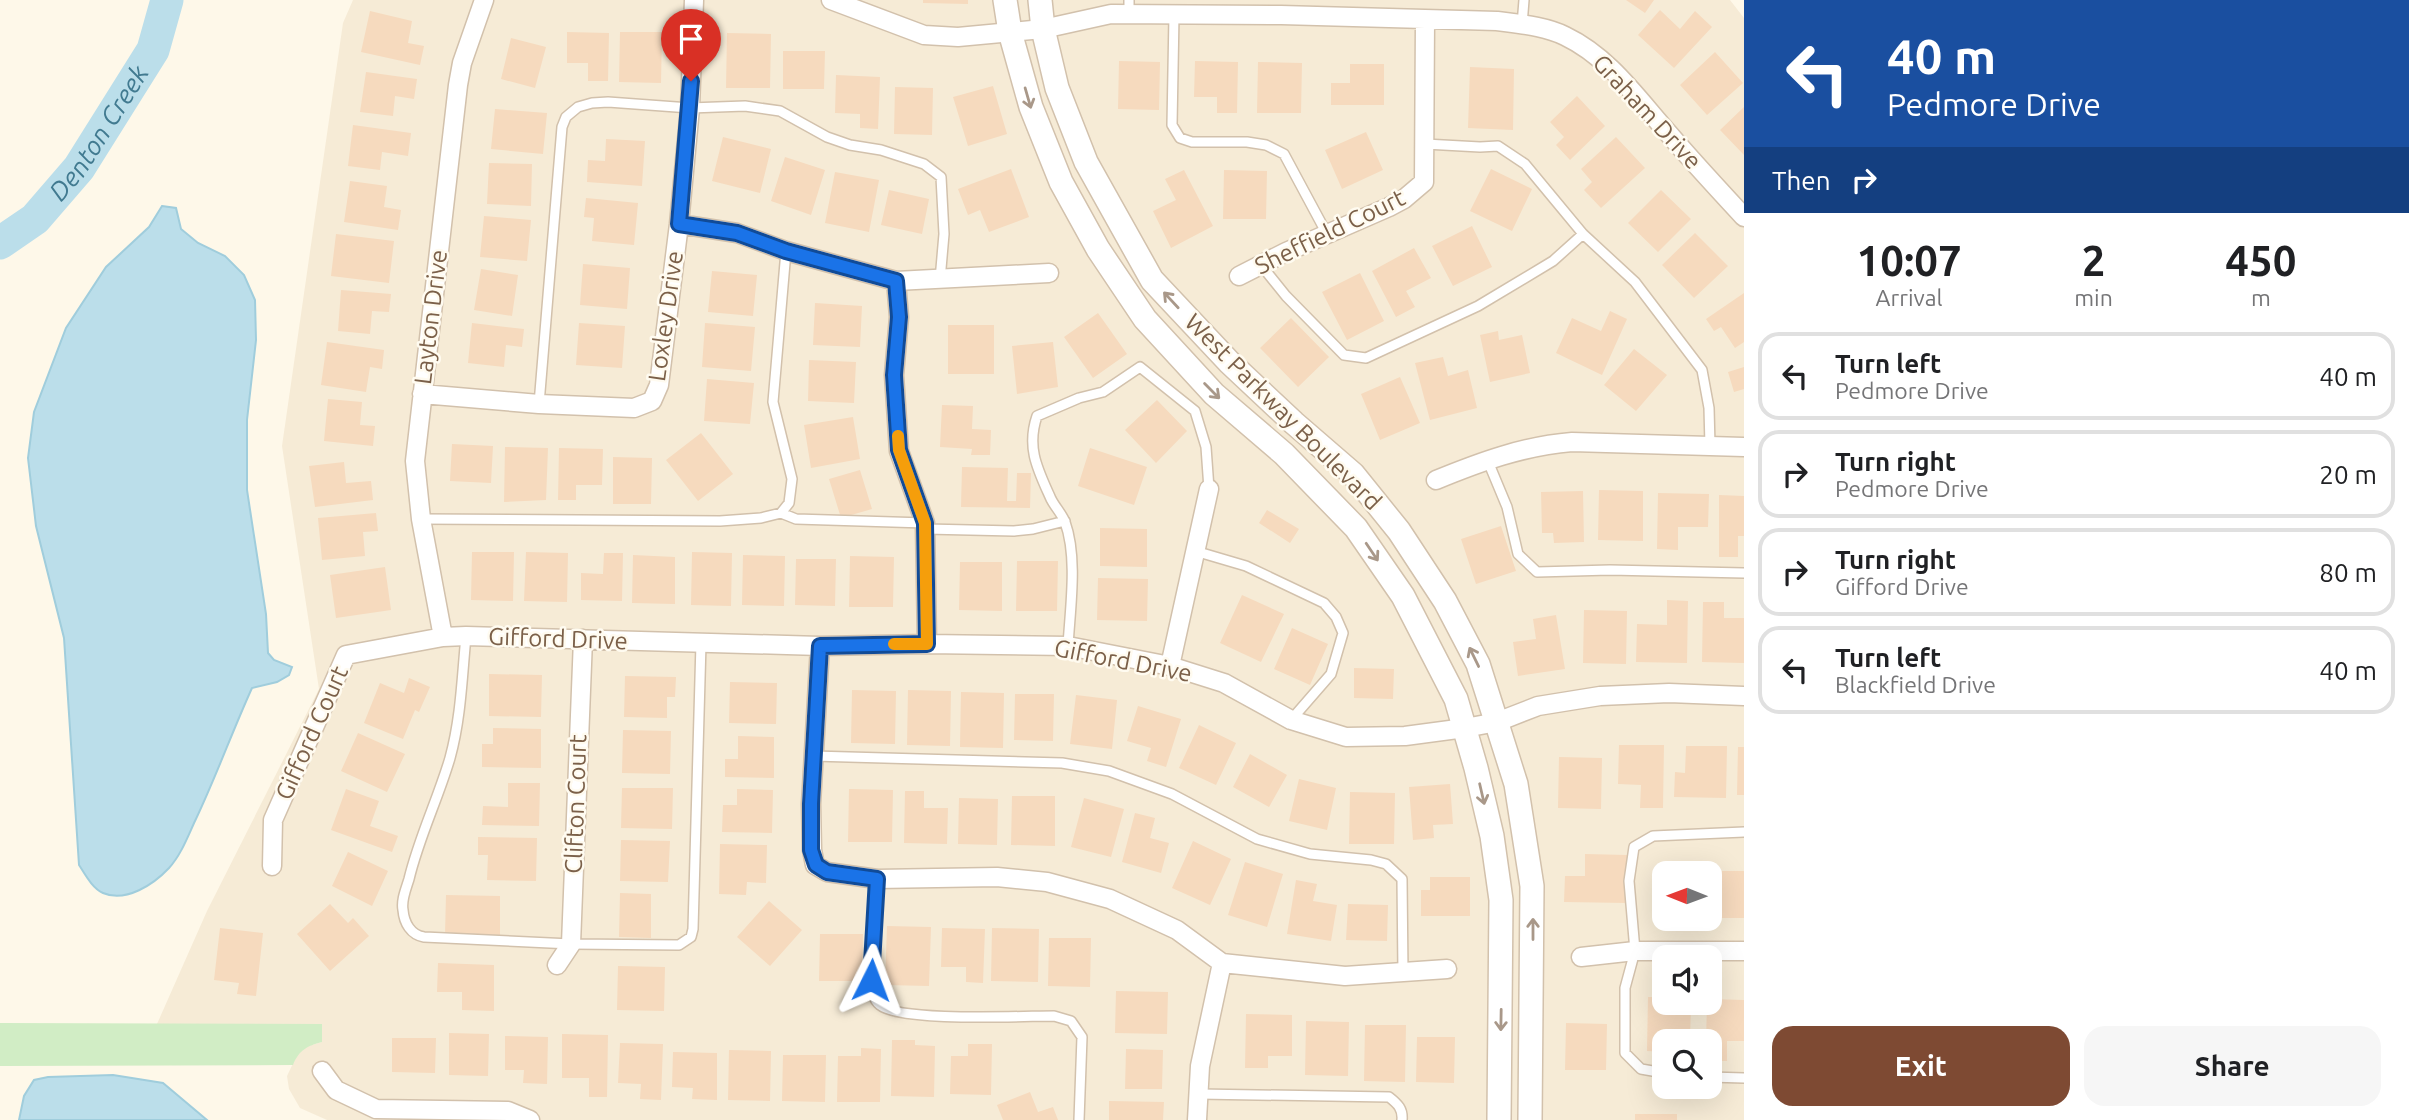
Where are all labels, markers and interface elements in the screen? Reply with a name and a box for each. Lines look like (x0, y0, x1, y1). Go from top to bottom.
pin (661, 9, 721, 81)
icon: arrive (672, 20, 710, 58)
icon: left (1772, 28, 1863, 119)
text: 40 m (1887, 28, 1996, 83)
street label: Graham Drive (1588, 49, 1707, 174)
water label: Denton Creek (43, 59, 154, 206)
text: Pedmore Drive (1887, 86, 2101, 122)
one-way arrow (1023, 87, 1036, 109)
icon: right (1845, 161, 1883, 199)
text: Then (1772, 166, 1831, 195)
street label: Sheffield Court (1250, 183, 1410, 280)
text: 10:07 (1857, 237, 1962, 284)
text: 2 (2082, 237, 2105, 284)
text: 450 (2225, 237, 2296, 284)
street label: Layton Drive (409, 248, 452, 386)
street label: Loxley Drive (643, 249, 688, 383)
text: Arrival (1876, 285, 1943, 310)
text: min (2074, 285, 2113, 310)
text: m (2251, 285, 2271, 310)
one-way arrow (1162, 292, 1179, 309)
street label: West Parkway Boulevard (1180, 308, 1387, 515)
text: Turn left (1835, 349, 1941, 378)
icon: left (1776, 357, 1814, 395)
text: 40 m (2319, 362, 2377, 391)
text: Pedmore Drive (1835, 378, 1989, 403)
one-way arrow (1204, 383, 1221, 400)
text: Turn right (1835, 447, 1956, 476)
icon: right (1776, 455, 1814, 493)
text: 20 m (2319, 460, 2377, 489)
text: Pedmore Drive (1835, 476, 1989, 501)
one-way arrow (1365, 542, 1380, 561)
text: Turn right (1835, 545, 1956, 574)
icon: right (1776, 553, 1814, 591)
text: 80 m (2319, 558, 2377, 587)
text: Gifford Drive (1835, 574, 1969, 599)
street label: Gifford Drive (488, 623, 628, 654)
street label: Gifford Drive (1052, 634, 1194, 687)
text: Turn left (1835, 643, 1941, 672)
one-way arrow (1467, 647, 1481, 668)
icon: left (1776, 651, 1814, 689)
text: 40 m (2319, 656, 2377, 685)
street label: Gifford Court (270, 661, 353, 804)
text: Blackfield Drive (1835, 672, 1996, 697)
street label: Clifton Court (560, 733, 591, 874)
one-way arrow (1476, 782, 1489, 805)
north arrow (1652, 861, 1722, 931)
map controls (1652, 861, 1722, 1099)
one-way arrow (1526, 918, 1540, 941)
position arrow (834, 943, 908, 1017)
button: sound (1652, 945, 1722, 1015)
one-way arrow (1494, 1008, 1508, 1031)
button: Exit (1772, 1026, 2070, 1106)
button: Share (2084, 1026, 2381, 1106)
button: search (1652, 1029, 1722, 1099)

